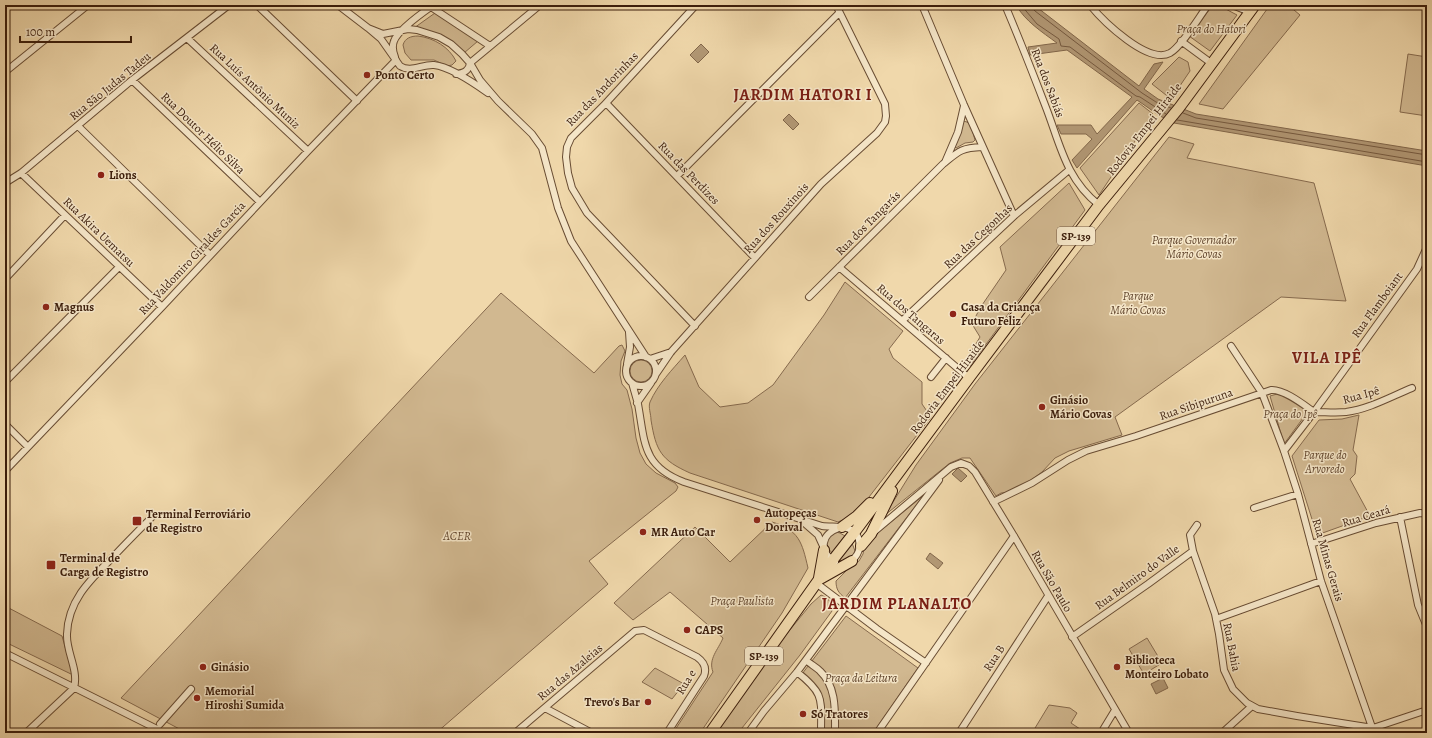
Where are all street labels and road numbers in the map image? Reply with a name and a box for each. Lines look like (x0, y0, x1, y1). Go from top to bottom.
street label: Rua Luís Antônio Muniz (206, 40, 304, 132)
street label: Rua dos Sabiás (1028, 46, 1069, 120)
street label: Rua São Judas Tadeu (66, 48, 155, 124)
street label: Rua das Andorinhas (562, 48, 642, 130)
street label: Rodovia Empei Hiraide (1103, 79, 1185, 179)
street label: Rua Doutor Hélio Silva (157, 89, 249, 178)
street label: Rua das Perdizes (655, 138, 723, 208)
street label: Rua dos Rouxinois (740, 179, 812, 257)
street label: Rua dos Tangarás (832, 187, 904, 259)
street label: Rua Akira Uematsu (60, 194, 139, 271)
street label: Rua Valdomiro Giraldes Garcia (135, 197, 249, 318)
street label: Rua das Cegonhas (940, 200, 1016, 272)
road number: SP-139 (1057, 227, 1095, 245)
street label: Rua Flamboiant (1348, 269, 1406, 341)
street label: Rua dos Tangaras (873, 280, 949, 348)
street label: Rodovia Empei Hiraide (906, 337, 988, 437)
street label: Rua Ipê (1341, 382, 1381, 408)
street label: Rua Sibipuruna (1157, 384, 1235, 424)
street label: Rua Ceará (1340, 501, 1393, 531)
street label: Rua Minas Gerais (1309, 517, 1348, 604)
street label: Rua Belmiro do Valle (1091, 541, 1183, 613)
street label: Rua São Paulo (1028, 547, 1076, 615)
street label: Rua Bahia (1219, 621, 1245, 673)
street label: Rua das Azaleias (534, 640, 606, 704)
street label: Rua B (979, 642, 1009, 674)
road number: SP-139 (745, 647, 783, 665)
street label: Rua e (672, 666, 700, 698)

